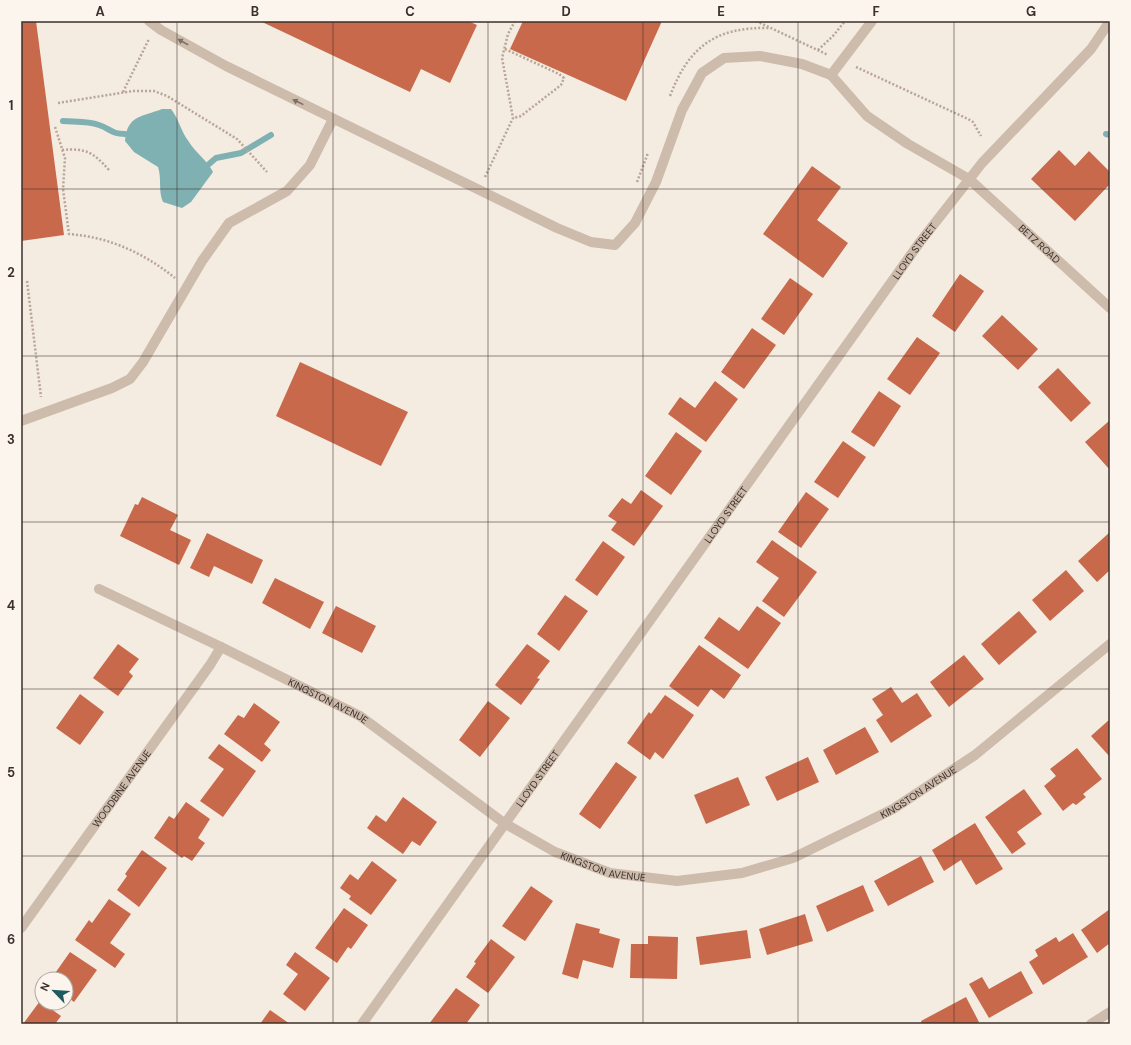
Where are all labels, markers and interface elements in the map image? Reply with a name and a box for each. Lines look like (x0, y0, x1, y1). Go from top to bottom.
text: A (95, 3, 105, 20)
text: B (251, 3, 259, 20)
text: C (405, 3, 415, 20)
text: D (561, 3, 571, 20)
text: E (717, 3, 725, 20)
text: F (872, 3, 880, 20)
text: G (1026, 3, 1036, 20)
one-way arrow (177, 39, 189, 46)
text: 1 (9, 97, 13, 114)
one-way arrow (293, 99, 304, 105)
street label: LLOYD STREET (889, 220, 939, 282)
street label: BETZ ROAD (1016, 221, 1063, 266)
text: 2 (7, 264, 15, 281)
text: 3 (7, 431, 15, 448)
street label: LLOYD STREET (701, 483, 750, 545)
text: 4 (7, 597, 15, 614)
street label: KINGSTON AVENUE (286, 675, 371, 727)
street label: WOODBINE AVENUE (89, 747, 154, 830)
street label: LLOYD STREET (513, 747, 562, 809)
street label: KINGSTON AVENUE (878, 762, 959, 821)
text: 5 (7, 764, 15, 781)
street label: KINGSTON AVENUE (559, 848, 647, 884)
text: 6 (7, 931, 15, 948)
north arrow (34, 971, 74, 1011)
text: N (37, 980, 53, 993)

